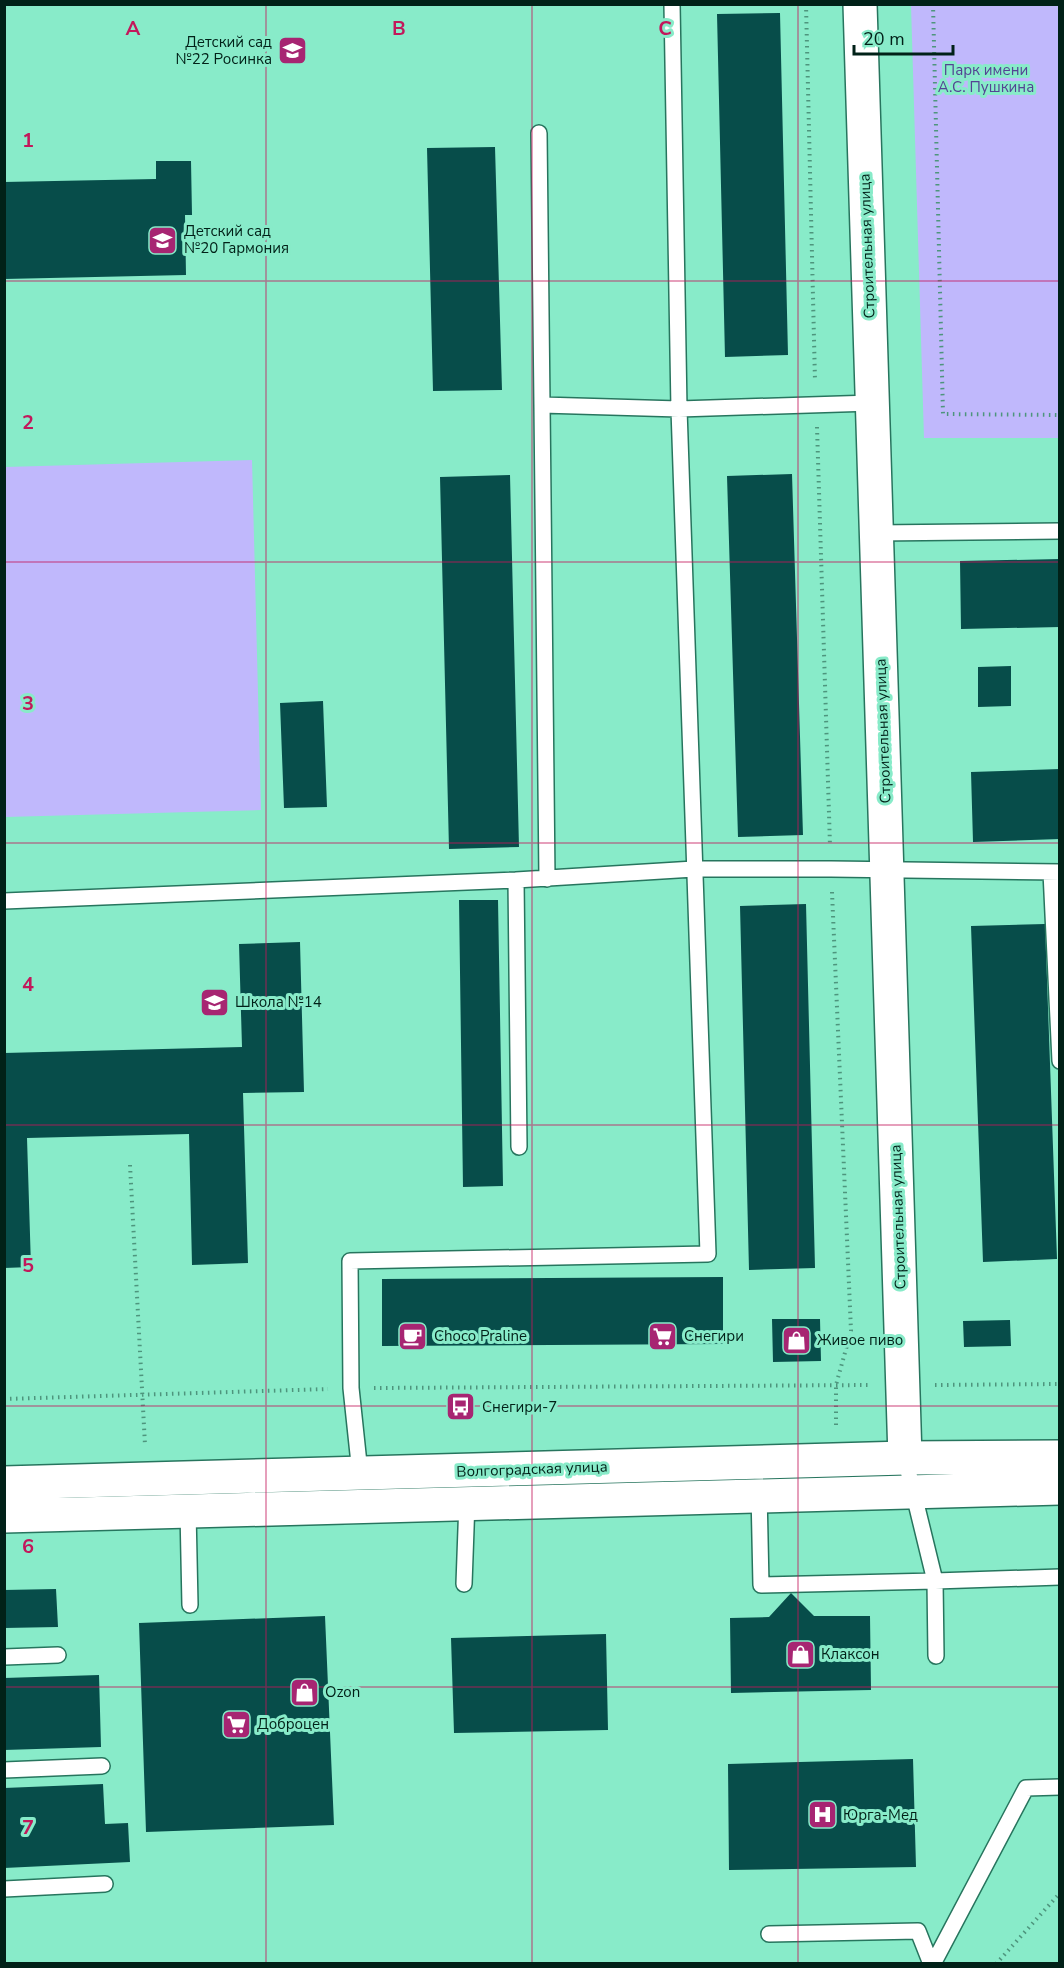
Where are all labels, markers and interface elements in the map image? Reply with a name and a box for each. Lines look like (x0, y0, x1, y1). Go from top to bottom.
text: A (126, 15, 141, 42)
text: B (392, 15, 406, 42)
text: C (658, 15, 672, 42)
scale bar (854, 18, 953, 56)
text: 20 m (863, 27, 905, 51)
place label: Детский сад №22 Росинка (176, 32, 272, 69)
school or university icon: Детский сад №22 Росинка (277, 35, 309, 67)
park label: Парк имени А.С. Пушкина (938, 60, 1034, 97)
text: 1 (22, 127, 34, 154)
street label: Строительная улица (854, 173, 880, 319)
place label: Детский сад №20 Гармония (184, 221, 289, 258)
school or university icon: Детский сад №20 Гармония (147, 224, 179, 256)
text: 2 (22, 409, 34, 436)
street label: Строительная улица (870, 658, 896, 804)
text: 3 (22, 690, 34, 717)
text: 4 (22, 971, 34, 998)
school or university icon: Школа №14 (198, 986, 230, 1018)
place label: Школа №14 (235, 992, 322, 1012)
street label: Строительная улица (885, 1144, 911, 1290)
text: 5 (22, 1252, 34, 1279)
cafe icon: Choco Praline (397, 1320, 429, 1352)
supermarket icon: Снегири (647, 1320, 679, 1352)
shop icon: Живое пиво (780, 1324, 812, 1356)
place label: Choco Praline (434, 1326, 527, 1346)
place label: Снегири (684, 1326, 744, 1346)
place label: Живое пиво (817, 1330, 903, 1350)
bus stop icon: Снегири-7 (445, 1391, 477, 1423)
place label: Снегири-7 (482, 1397, 557, 1417)
street label: Волгоградская улица (456, 1456, 608, 1482)
text: 6 (22, 1533, 34, 1560)
shop icon: Клаксон (784, 1638, 816, 1670)
place label: Клаксон (821, 1644, 880, 1664)
shop icon: Ozon (288, 1676, 320, 1708)
place label: Ozon (325, 1682, 360, 1702)
supermarket icon: Доброцен (220, 1708, 252, 1740)
place label: Доброцен (257, 1714, 329, 1734)
hospital icon: Юрга-Мед (806, 1799, 838, 1831)
place label: Юрга-Мед (843, 1805, 918, 1825)
text: 7 (22, 1814, 34, 1841)

